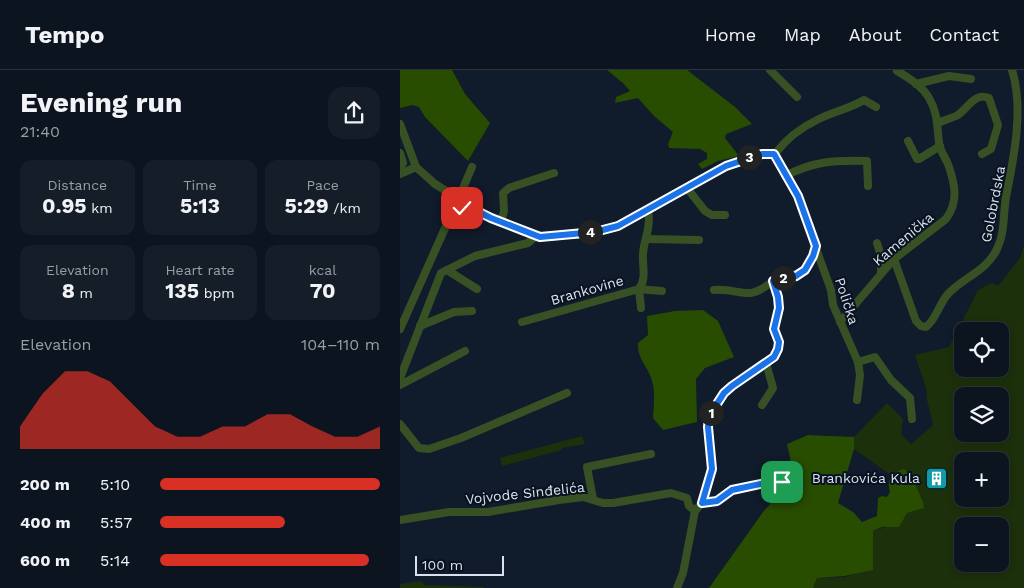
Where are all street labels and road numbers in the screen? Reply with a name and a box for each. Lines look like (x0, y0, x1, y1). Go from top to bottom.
street label: Golobrdska (978, 164, 1008, 244)
street label: Kamenička (869, 209, 937, 269)
street label: Brankovine (549, 272, 625, 308)
street label: Polička (832, 276, 862, 327)
street label: Vojvode Sinđelića (465, 479, 585, 507)

